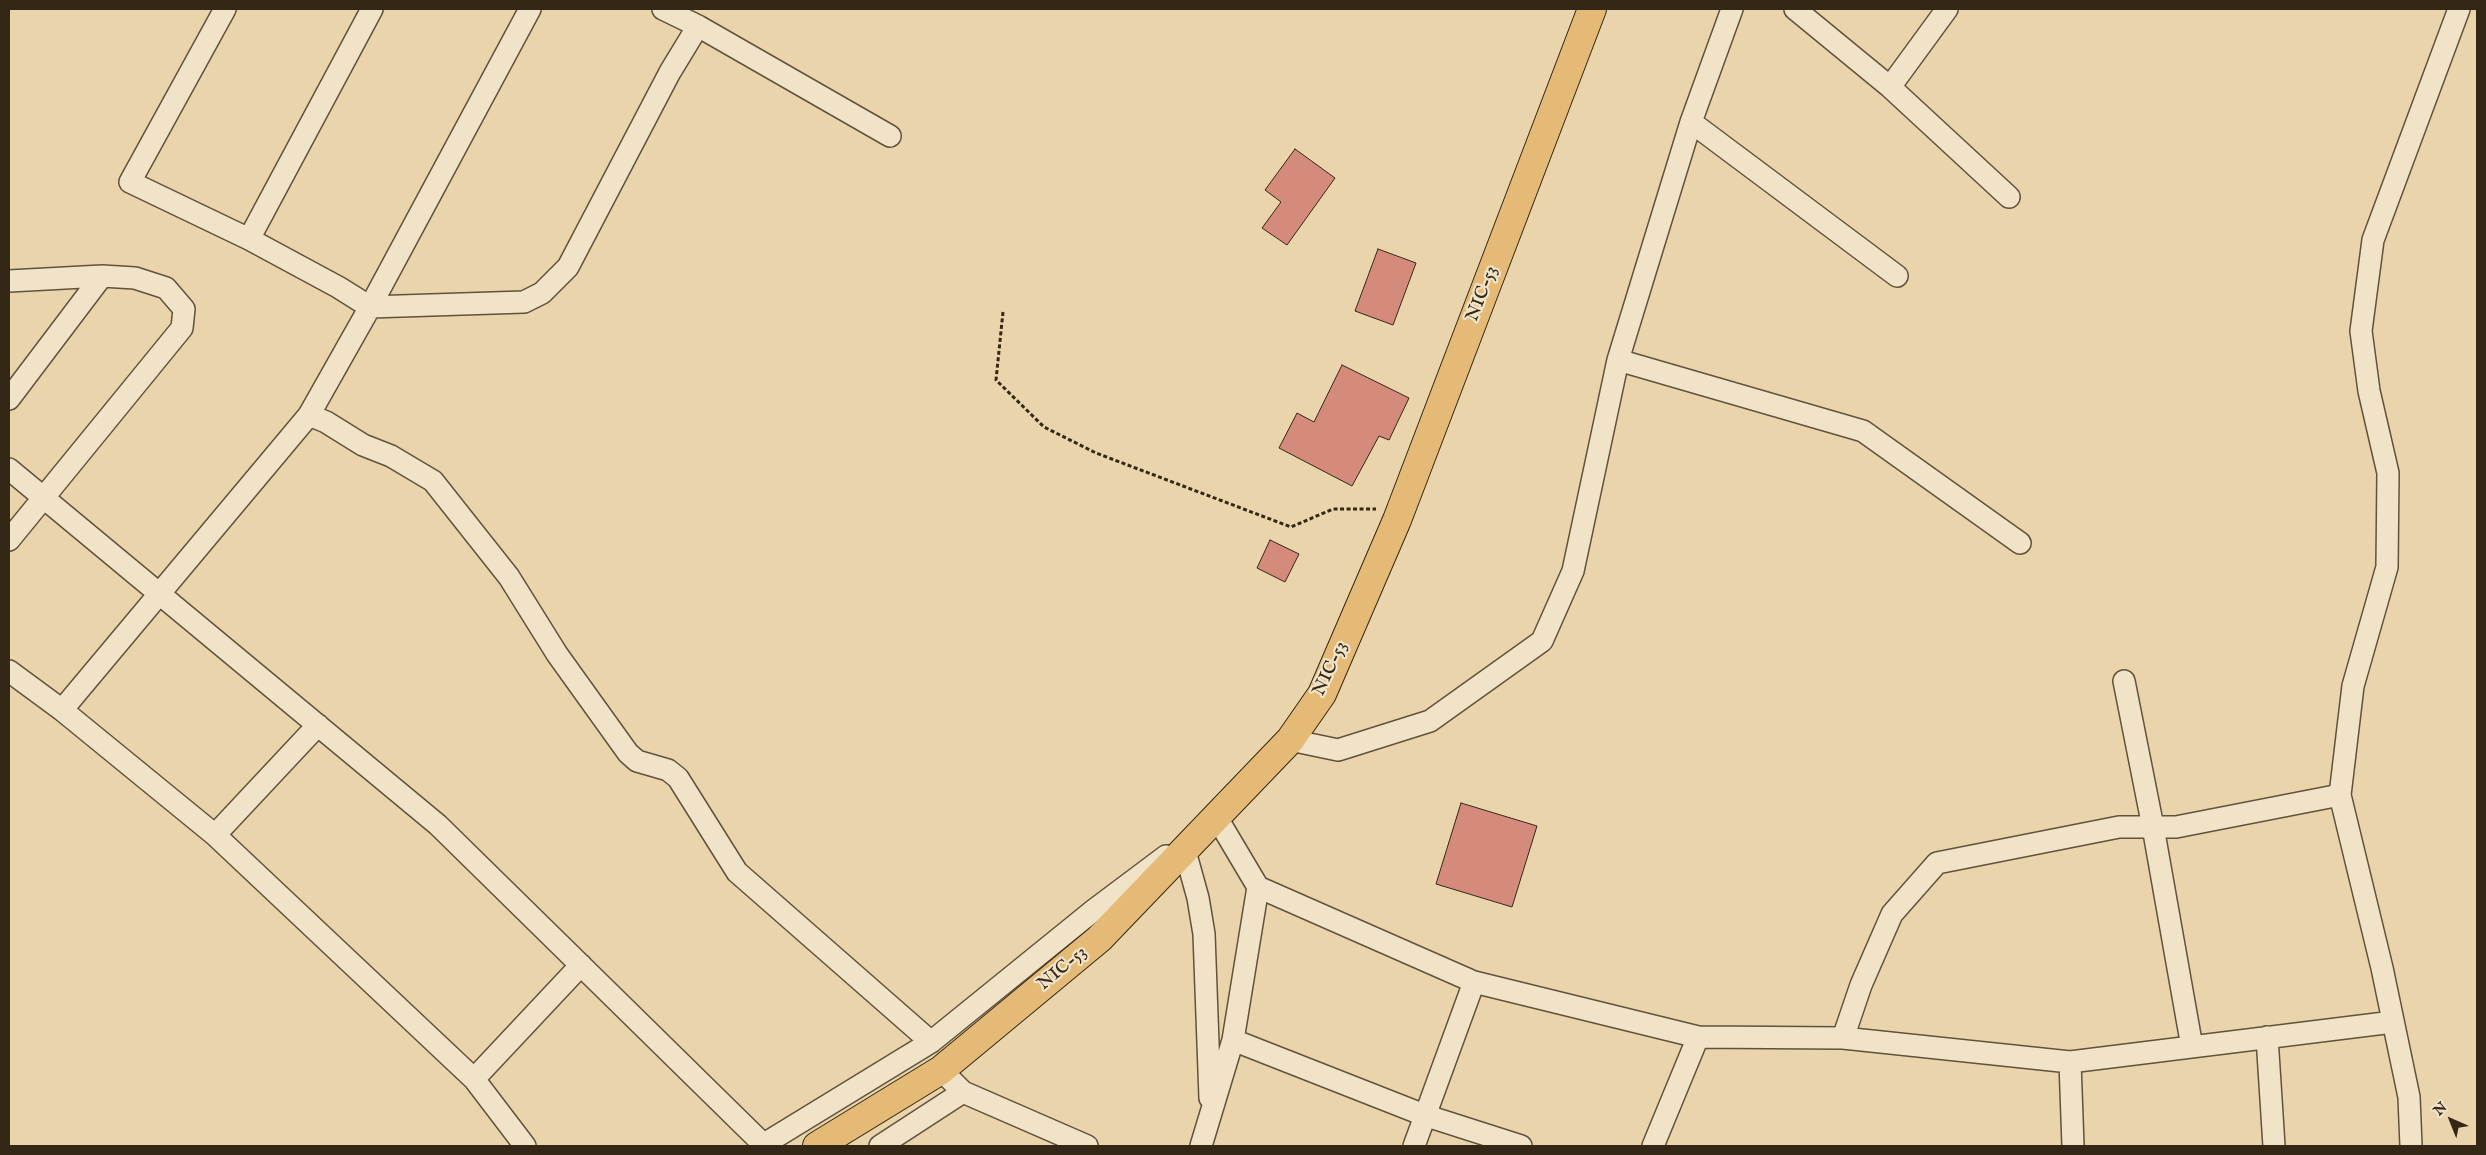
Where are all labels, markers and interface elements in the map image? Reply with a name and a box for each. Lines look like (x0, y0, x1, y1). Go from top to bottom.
street label: NIC-53 (1463, 263, 1503, 325)
street label: NIC-53 (1309, 638, 1353, 700)
street label: NIC-53 (1034, 942, 1092, 996)
north arrow (2426, 1095, 2476, 1145)
text: N (2430, 1099, 2451, 1120)

